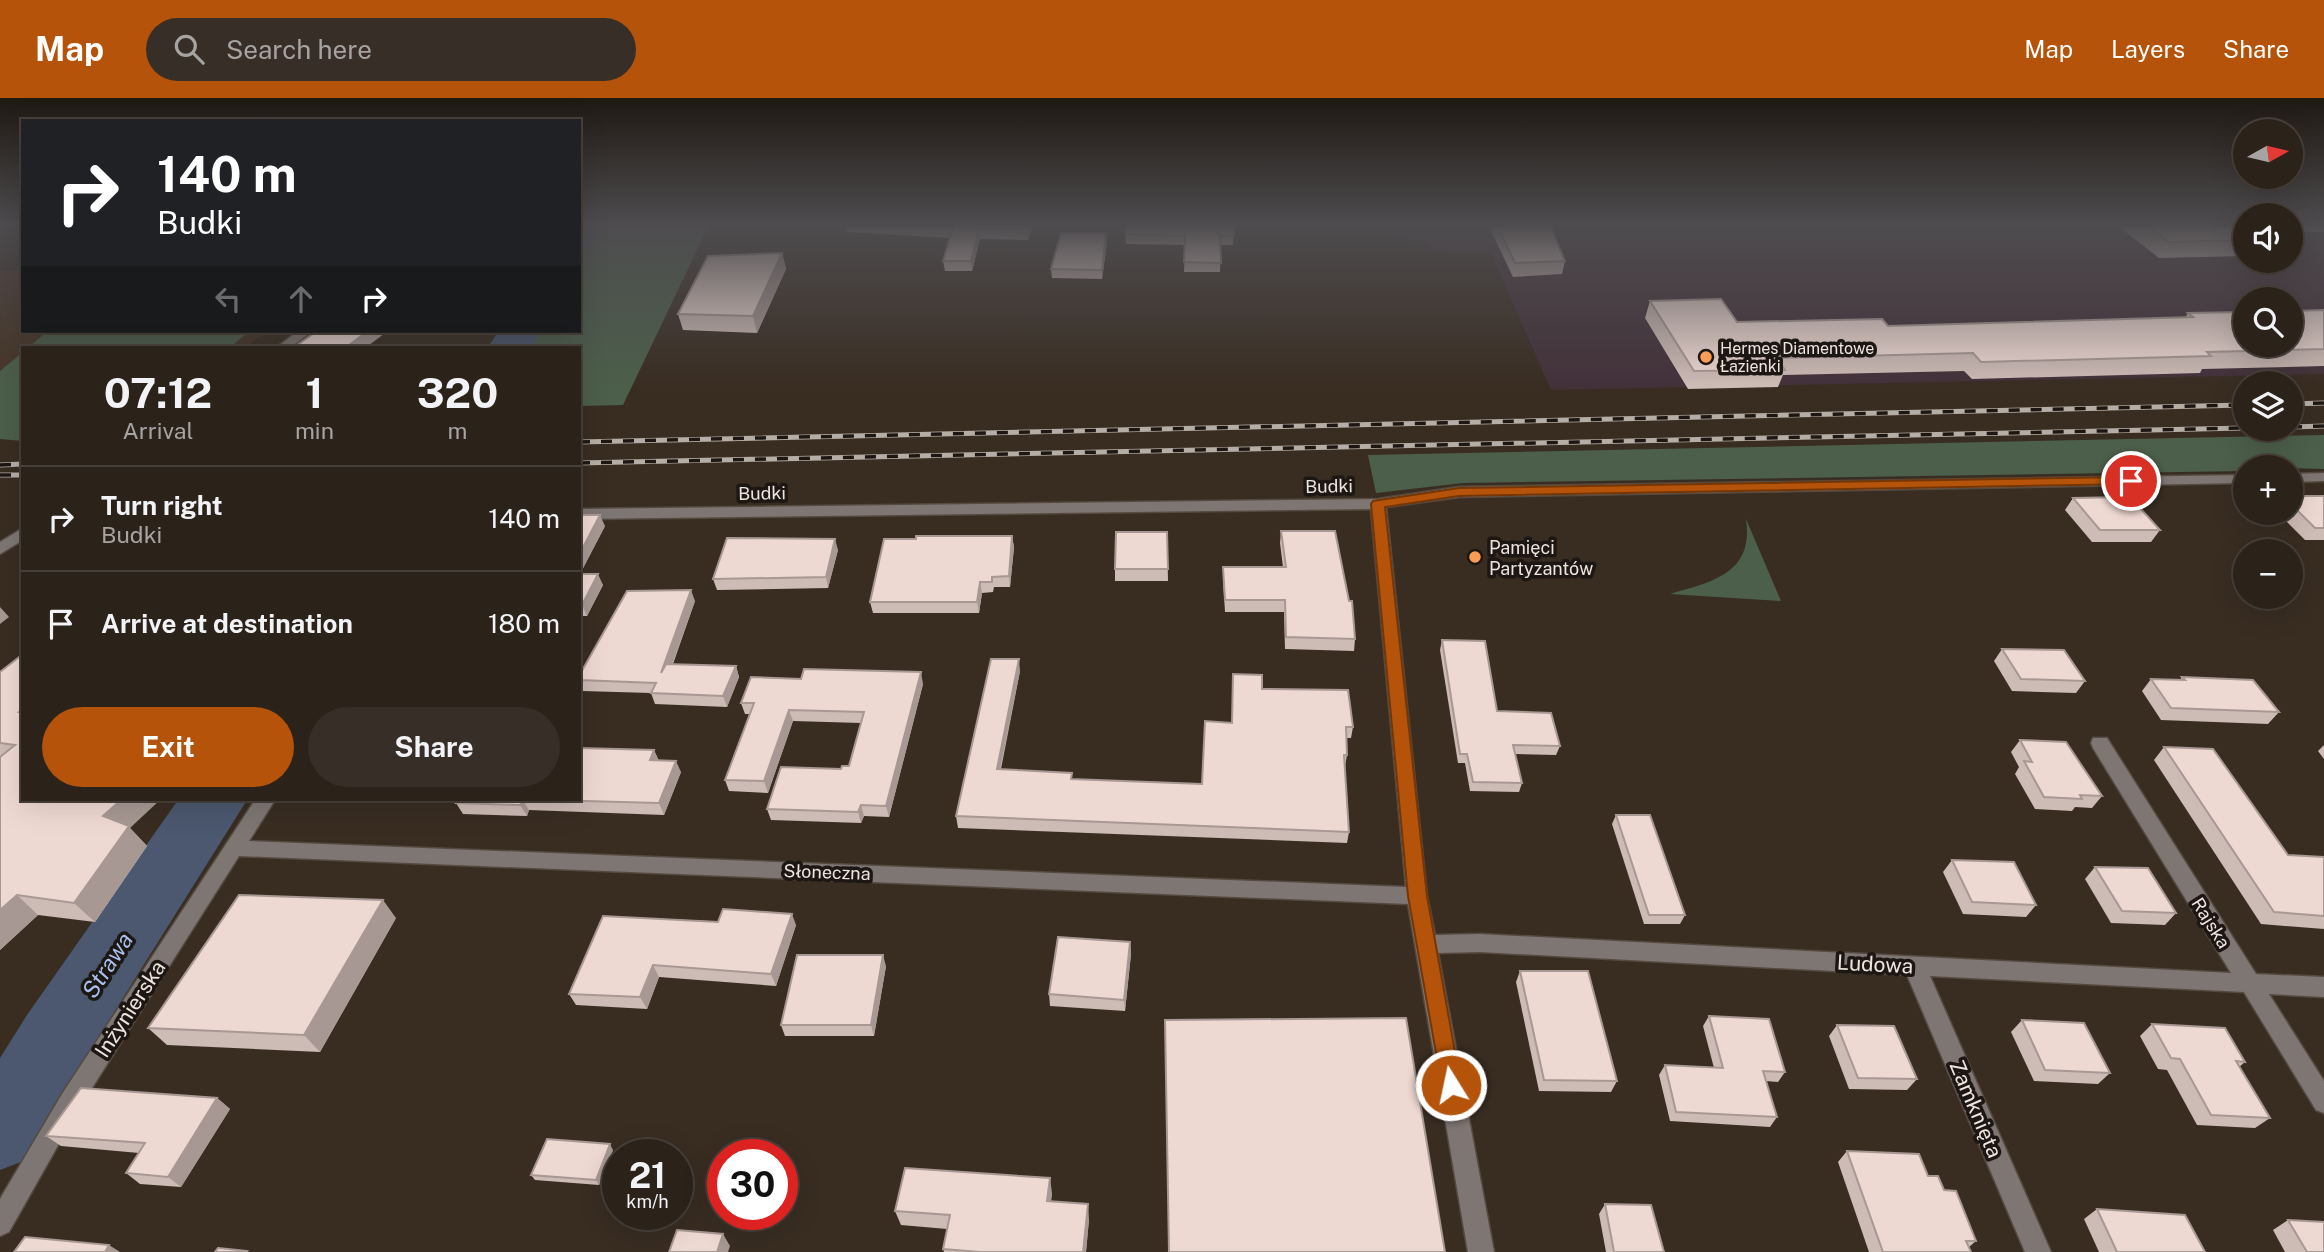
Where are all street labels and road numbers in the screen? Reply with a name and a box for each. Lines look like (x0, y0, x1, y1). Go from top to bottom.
street label: Budki (1305, 475, 1353, 497)
street label: Budki (738, 482, 786, 504)
street label: Słoneczna (783, 860, 871, 884)
street label: Rajska (2187, 894, 2235, 952)
street label: Ludowa (1836, 950, 1914, 978)
street label: Inżynierska (89, 956, 171, 1062)
street label: Zamknięta (1944, 1056, 2008, 1162)

